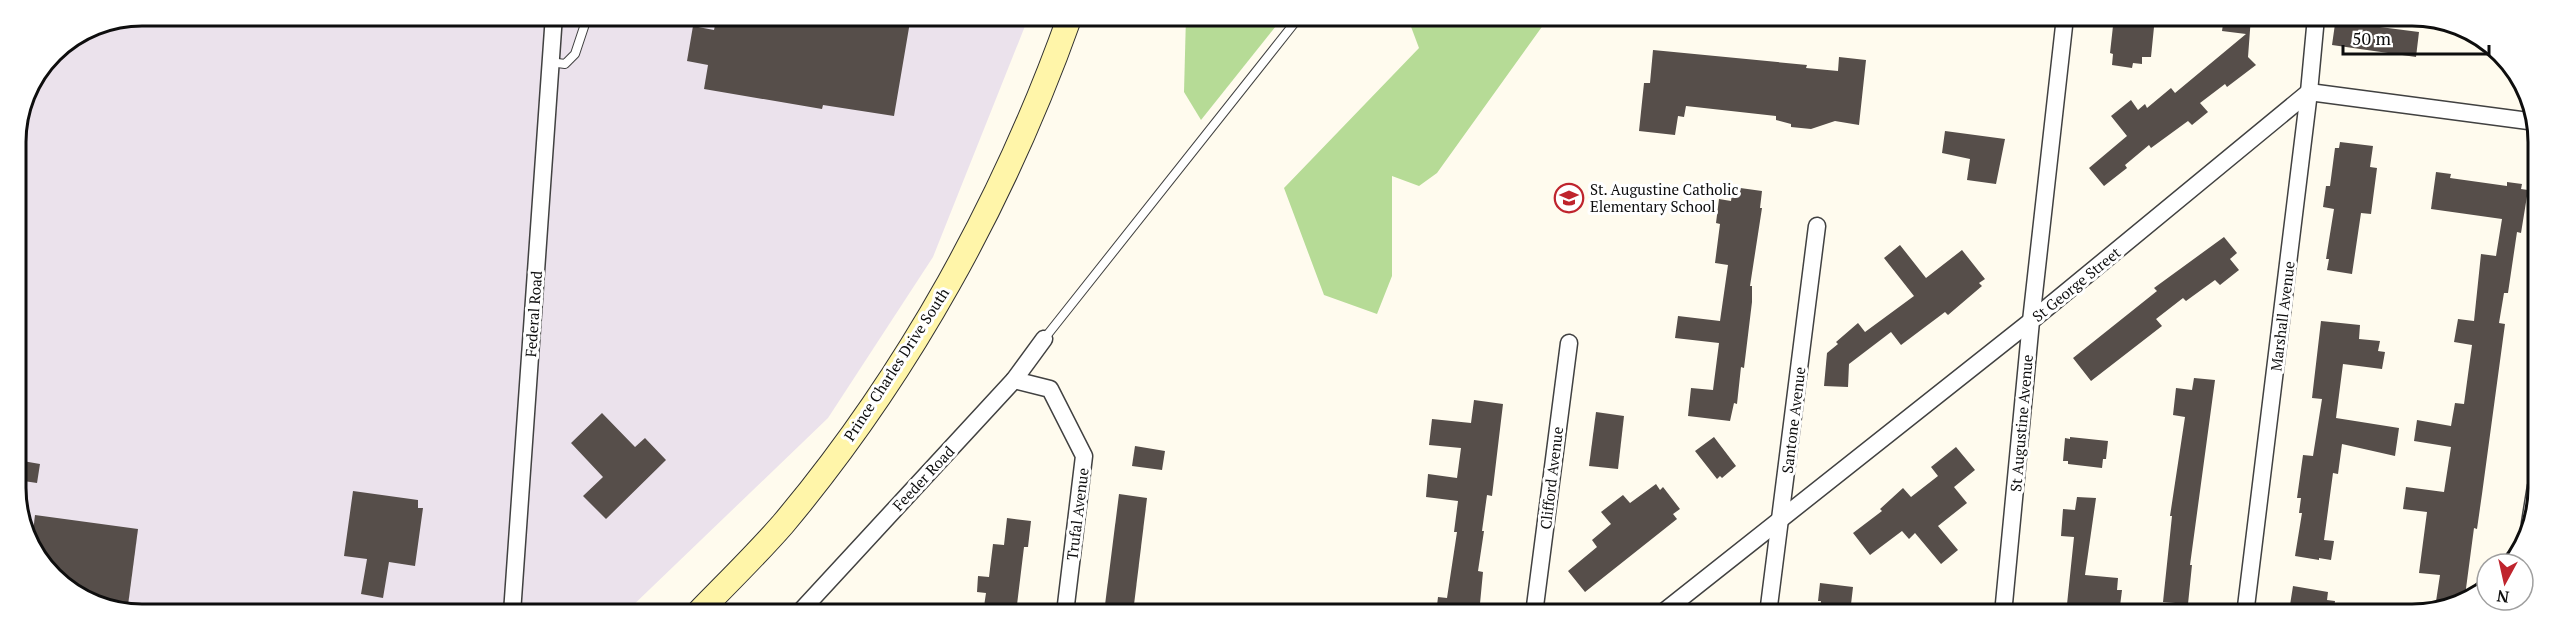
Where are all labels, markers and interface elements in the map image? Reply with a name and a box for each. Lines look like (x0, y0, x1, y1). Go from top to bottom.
scale bar (2343, 18, 2488, 56)
text: 50 m (2352, 26, 2392, 50)
place label: St. Augustine Catholic Elementary School (1590, 179, 1739, 216)
school or university icon: St. Augustine Catholic Elementary School (1553, 182, 1585, 214)
street label: St George Street (2028, 242, 2125, 326)
street label: Marshall Avenue (2265, 260, 2299, 372)
street label: Federal Road (520, 270, 546, 358)
street label: Prince Charles Drive South (839, 283, 953, 444)
street label: St Augustine Avenue (2005, 353, 2037, 493)
street label: Santone Avenue (1777, 366, 1809, 474)
street label: Clifford Avenue (1535, 425, 1567, 531)
street label: Feeder Road (888, 441, 958, 515)
street label: Trufal Avenue (1061, 467, 1093, 561)
north arrow (2475, 552, 2535, 612)
text: N (2495, 585, 2510, 609)

